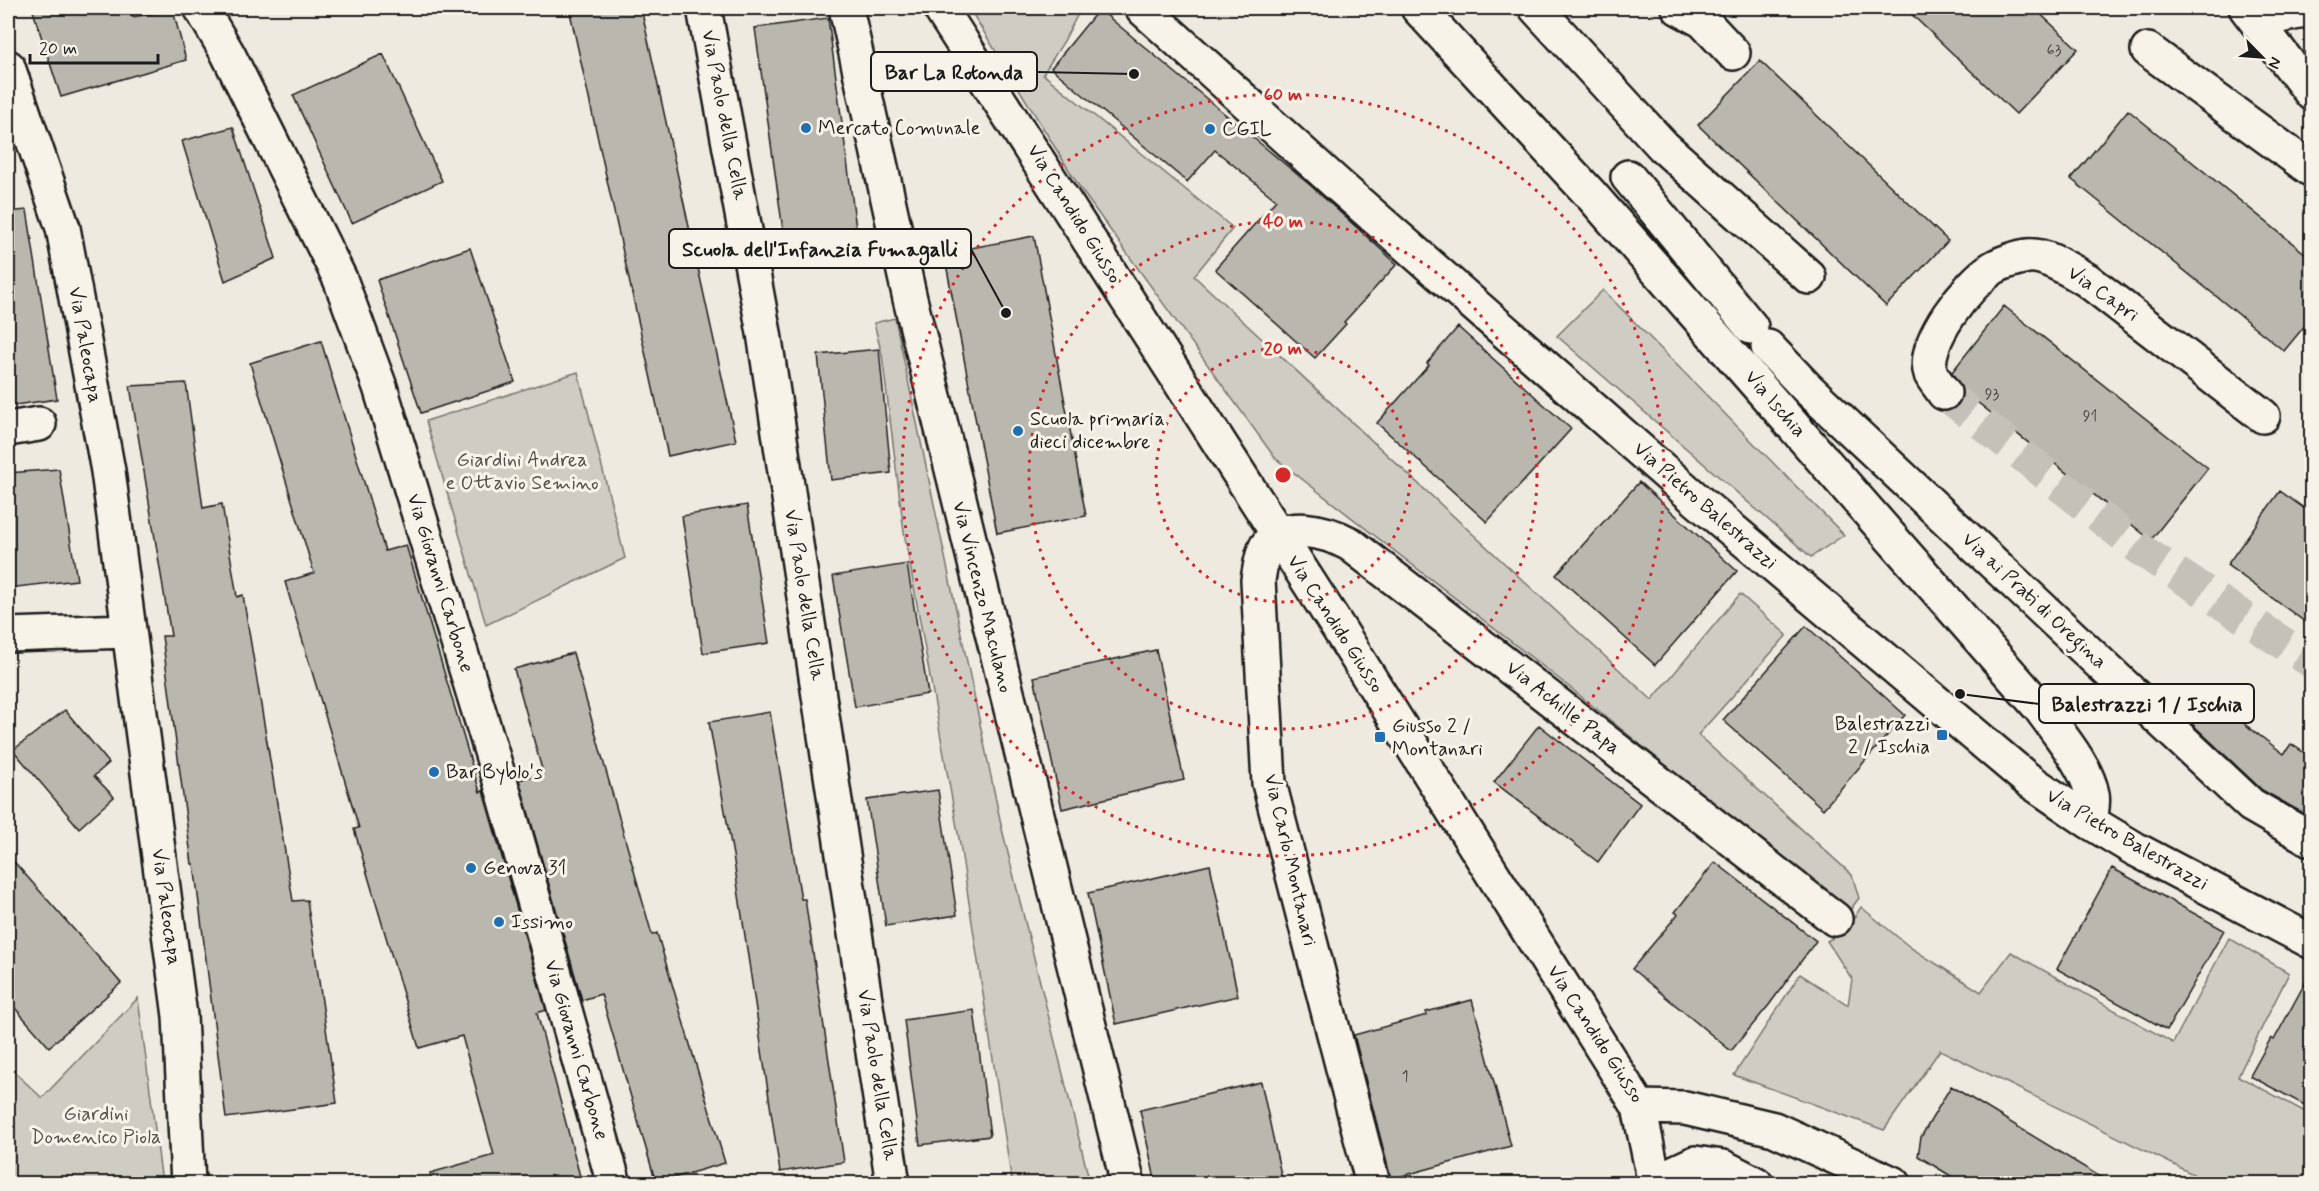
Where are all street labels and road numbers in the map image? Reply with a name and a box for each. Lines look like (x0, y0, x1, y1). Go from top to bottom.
street label: Via Paolo della Cella (694, 28, 754, 203)
street label: Via Candido Giusso (1020, 139, 1128, 289)
street label: Via Capri (2062, 260, 2144, 328)
street label: Via Paleocapa (61, 285, 109, 405)
street label: Via Ischia (1738, 364, 1812, 444)
street label: Via Pietro Balestrazzi (1627, 436, 1783, 576)
street label: Via Giovanni Carbone (400, 490, 480, 676)
street label: Via Vincenzo Maculano (945, 498, 1019, 696)
street label: Via Paolo della Cella (777, 508, 831, 683)
street label: Via ai Prati di Oregina (1954, 527, 2112, 677)
street label: Via Candido Giusso (1280, 550, 1390, 698)
street label: Via Achille Papa (1500, 655, 1626, 761)
street label: Via Carlo Montanari (1257, 771, 1323, 949)
street label: Via Pietro Balestrazzi (2041, 783, 2213, 897)
street label: Via Paleocapa (144, 847, 188, 967)
street label: Via Giovanni Carbone (537, 957, 615, 1143)
street label: Via Candido Giusso (1540, 960, 1650, 1108)
street label: Via Paolo della Cella (850, 988, 904, 1163)

